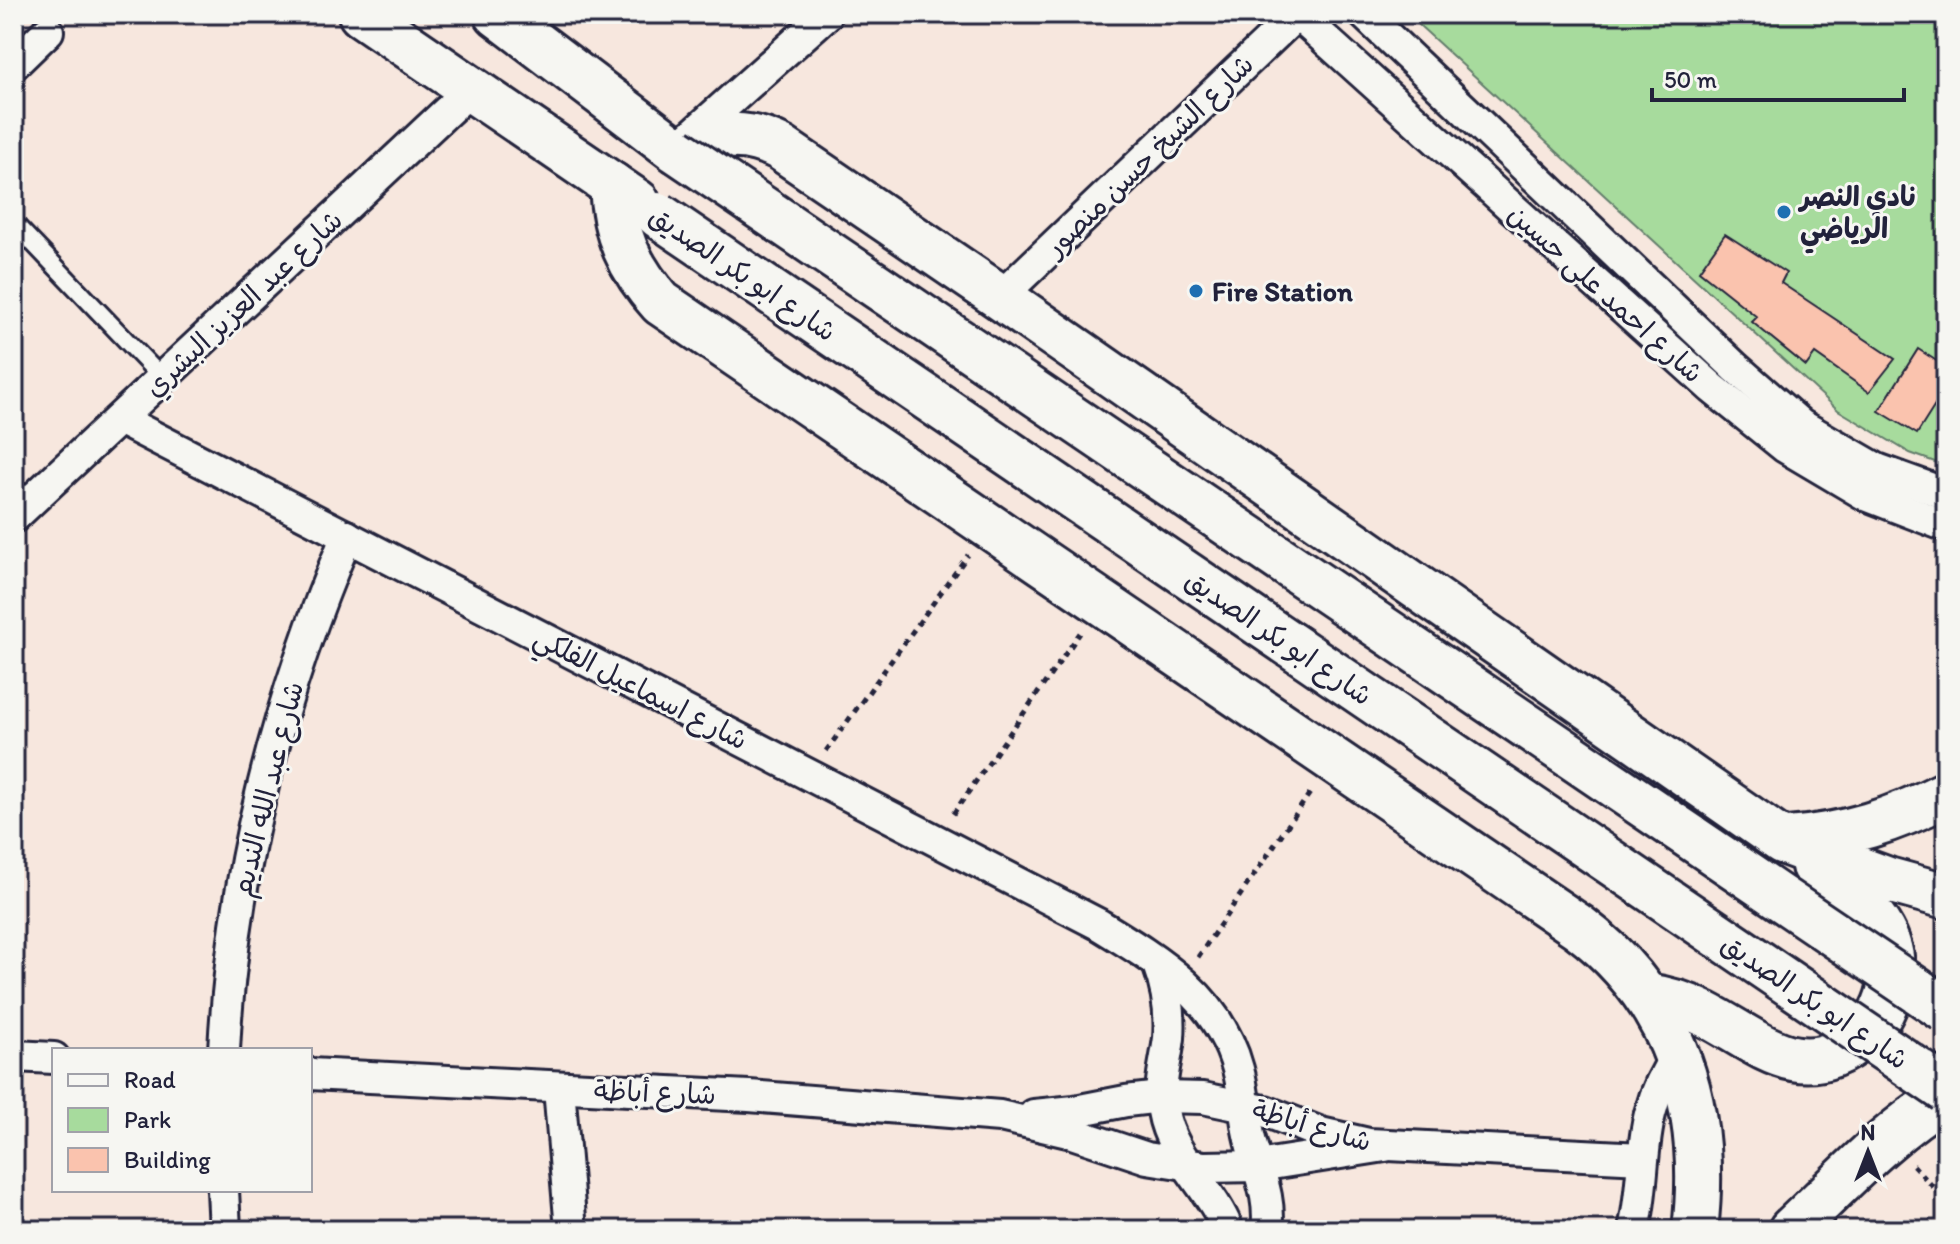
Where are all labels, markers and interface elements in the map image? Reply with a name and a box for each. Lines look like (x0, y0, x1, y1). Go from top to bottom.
street label: شارع الشيخ حسن منصور (1036, 47, 1262, 267)
scale bar (1652, 52, 1904, 102)
text: 50 m (1664, 65, 1717, 94)
place label: نادي النصر الرياضي (1797, 179, 1916, 254)
street label: شارع احمد على حسين (1499, 196, 1711, 392)
street label: شارع ابو بكر الصديق (641, 198, 843, 351)
street label: شارع عبد العزيز البشري (137, 202, 352, 407)
marker: نادي النصر الرياضي (1775, 203, 1793, 221)
place label: Fire Station (1212, 274, 1353, 308)
marker: Fire Station (1187, 282, 1205, 300)
street label: شارع ابو بكر الصديق (1177, 562, 1379, 715)
street label: شارع اسماعيل الفلكي (525, 619, 753, 764)
street label: شارع عبد الله النديم (224, 678, 315, 901)
street label: شارع ابو بكر الصديق (1713, 926, 1915, 1079)
legend (52, 1048, 312, 1192)
text: Road (124, 1065, 176, 1094)
street label: شارع أباظة (593, 1073, 717, 1114)
street label: شارع أباظة (1248, 1092, 1375, 1161)
text: Park (124, 1105, 171, 1134)
north arrow (1828, 1112, 1908, 1192)
text: N (1861, 1119, 1875, 1146)
text: Building (124, 1145, 211, 1174)

